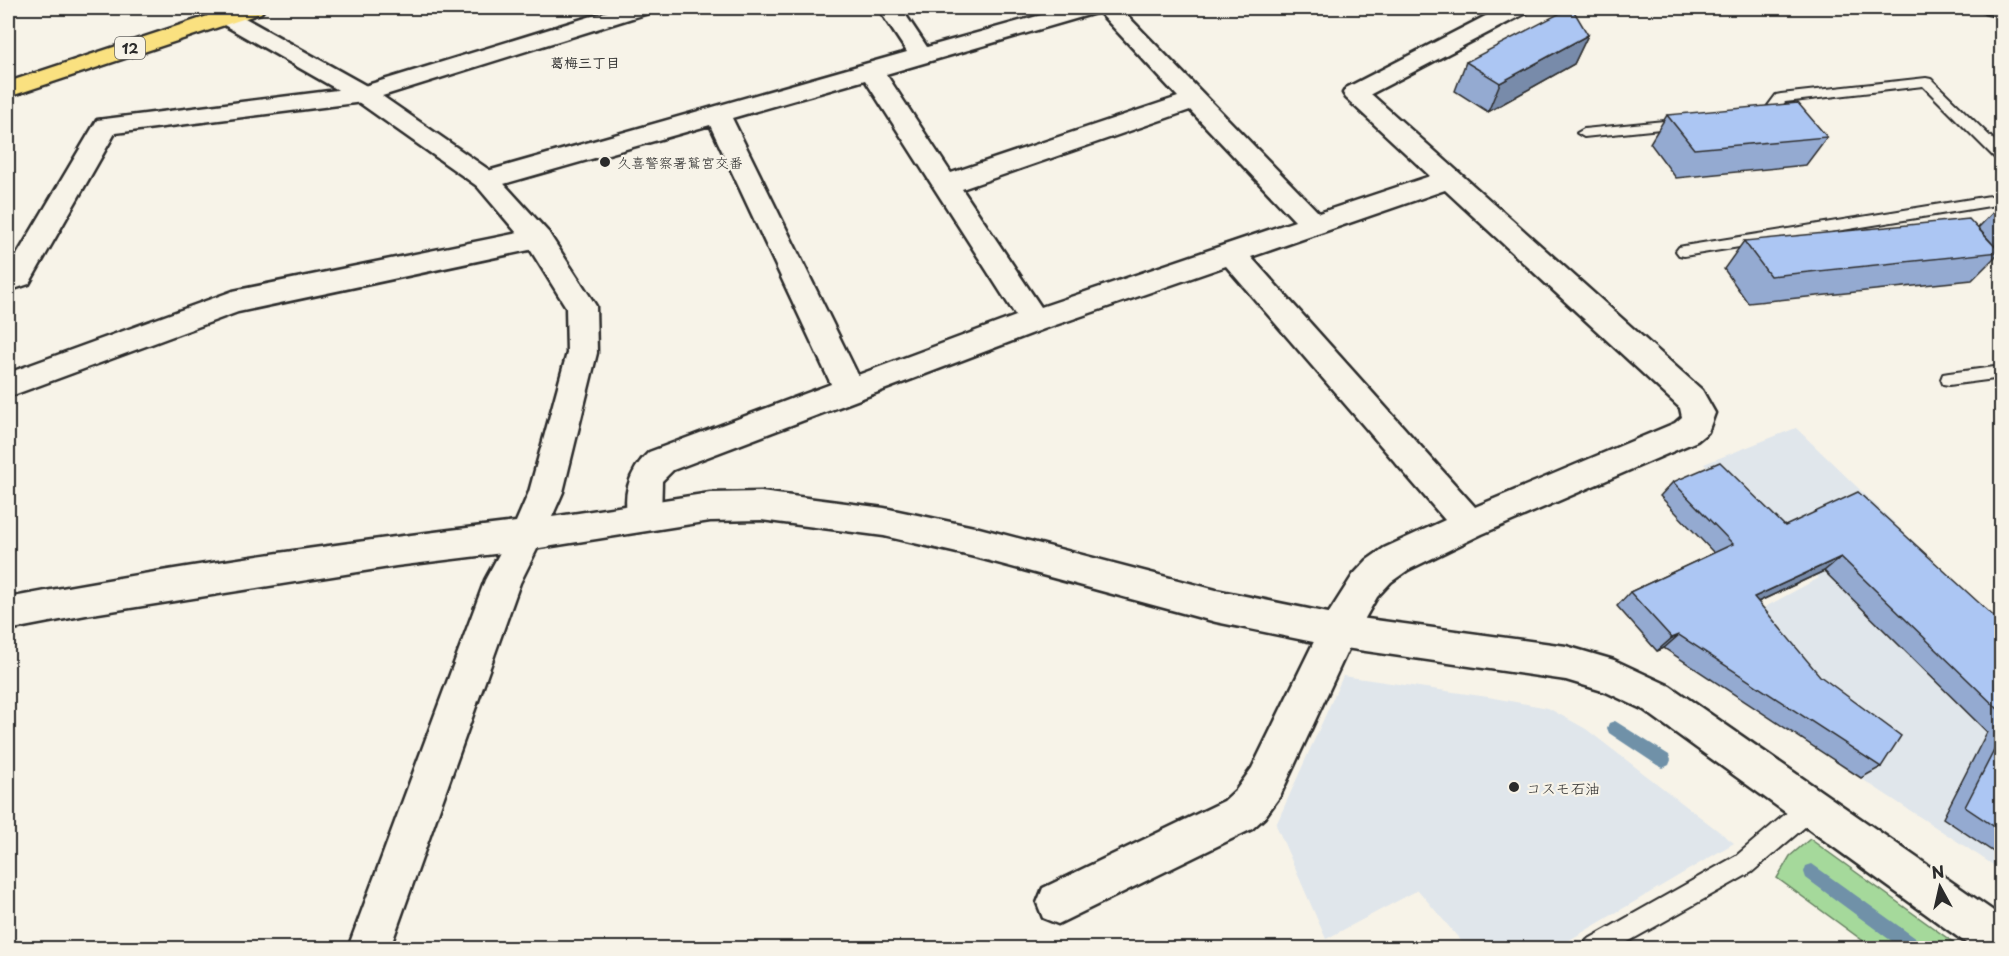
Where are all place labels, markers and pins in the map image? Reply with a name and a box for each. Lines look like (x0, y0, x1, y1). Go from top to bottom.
place label: 久喜警察署鷲宮交番 (617, 152, 743, 173)
marker: 久喜警察署鷲宮交番 (598, 155, 612, 169)
place label: コスモ石油 (1526, 776, 1600, 799)
marker: コスモ石油 (1507, 780, 1521, 794)

